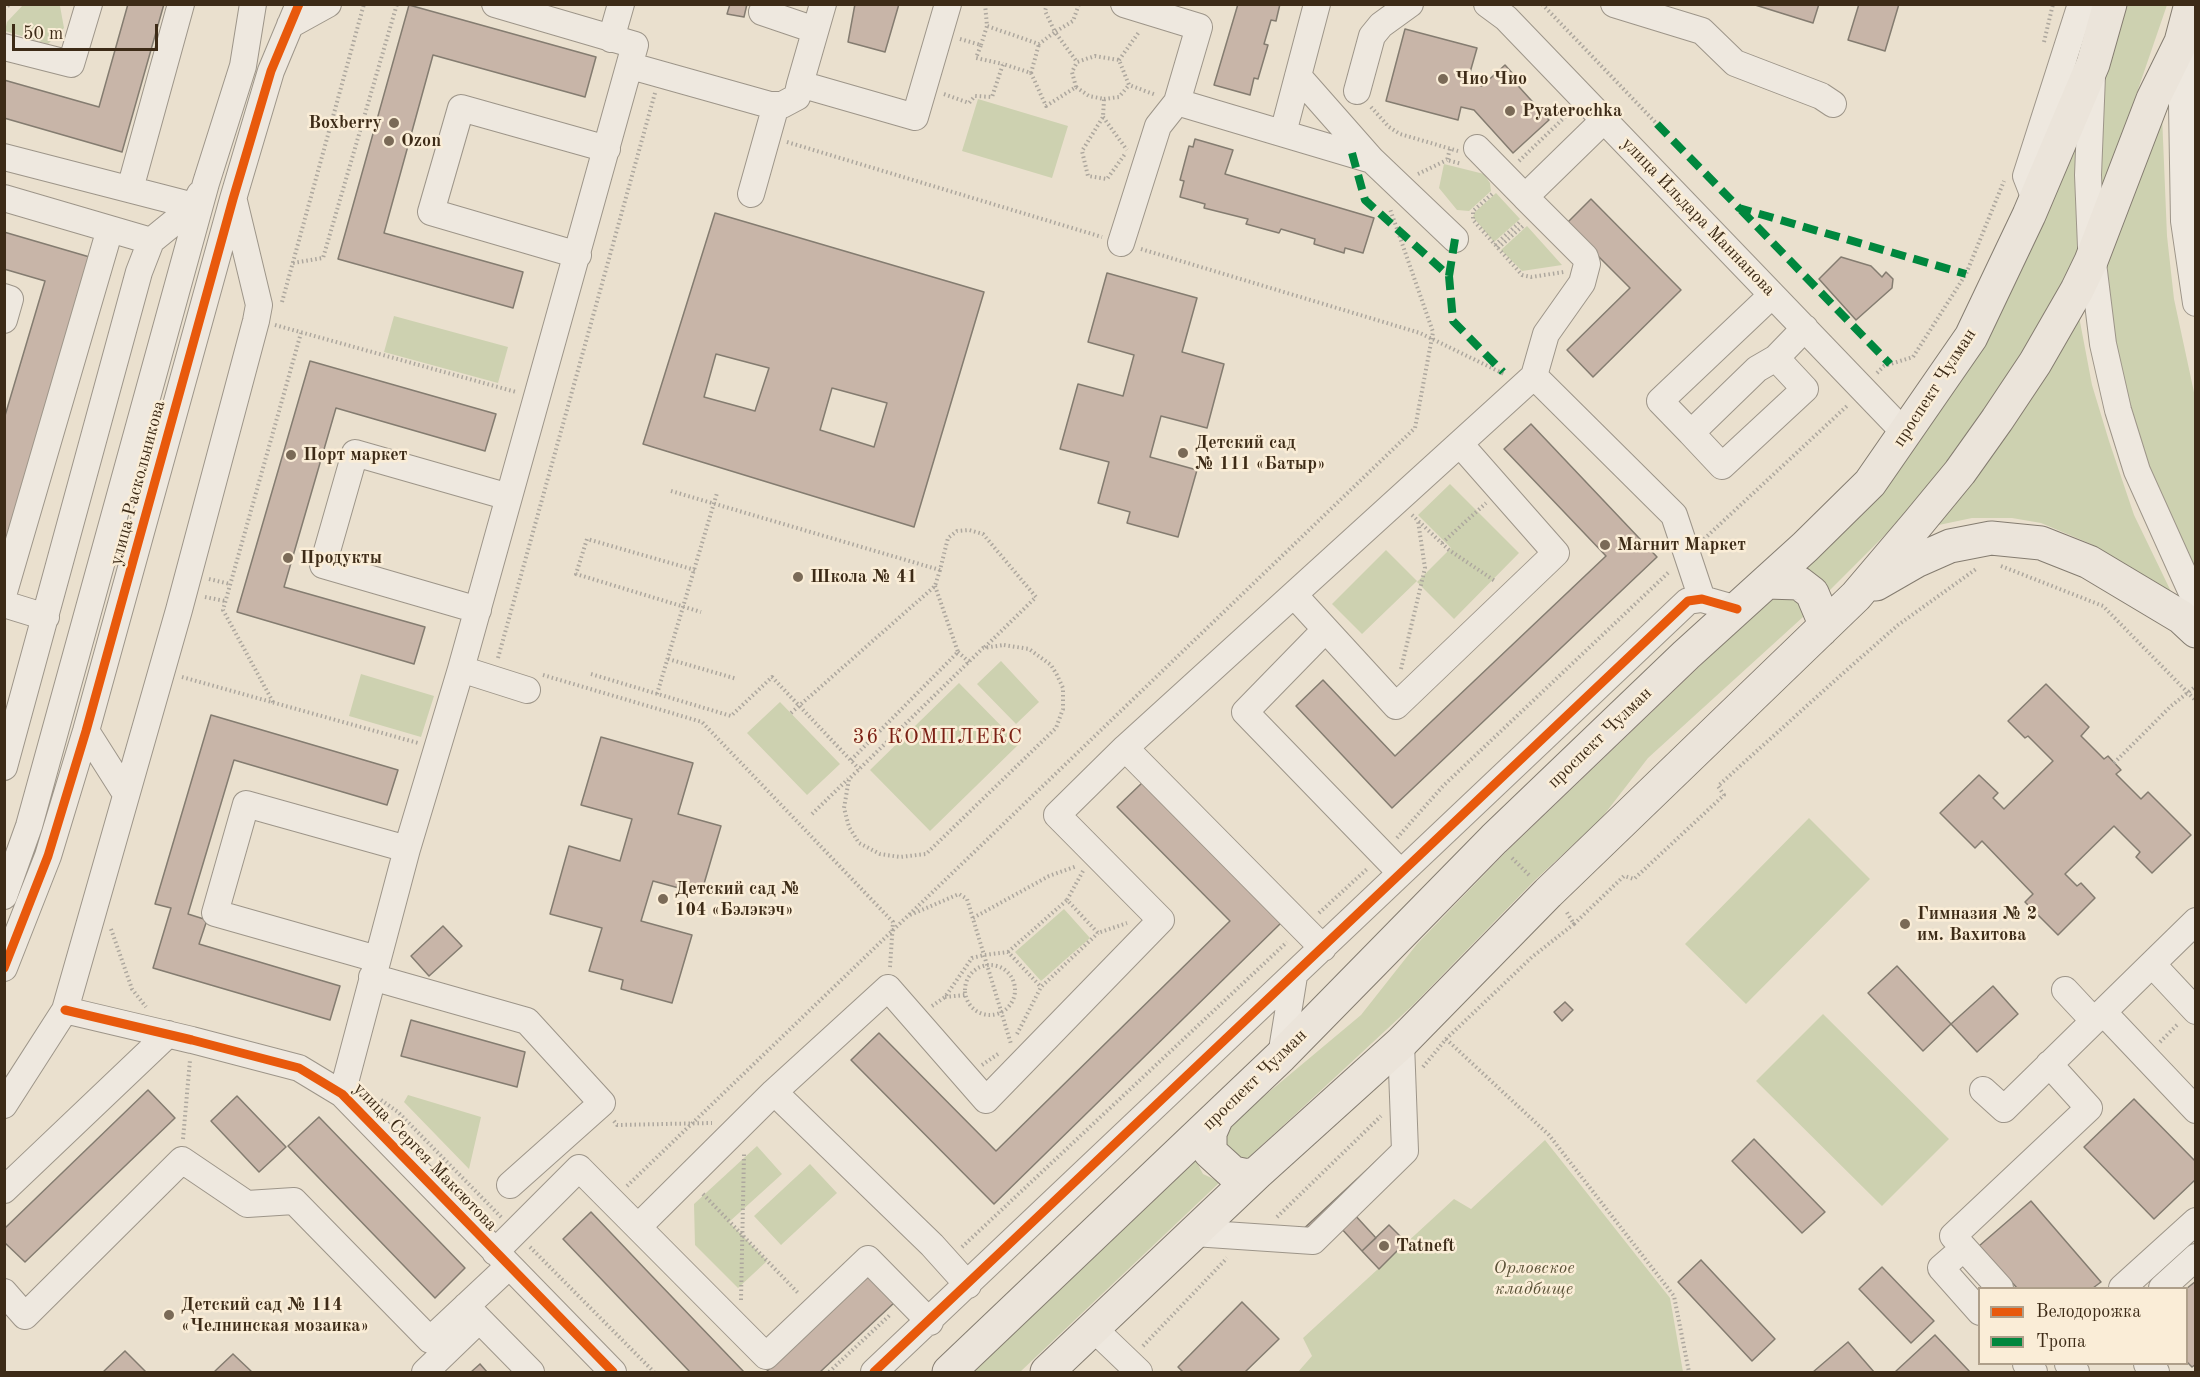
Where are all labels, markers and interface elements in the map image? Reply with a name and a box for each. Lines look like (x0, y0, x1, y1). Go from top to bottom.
scale bar (15, 12, 160, 50)
text: 50 m (23, 25, 63, 43)
place label: Чио Чио (1455, 68, 1527, 90)
marker: Чио Чио (1436, 72, 1450, 86)
place label: Pyaterochka (1522, 100, 1622, 122)
marker: Pyaterochka (1503, 104, 1517, 118)
place label: Boxberry (308, 112, 382, 134)
marker: Boxberry (387, 116, 401, 130)
place label: Ozon (401, 130, 441, 152)
street label: улица Ильдара Маннанова (1616, 133, 1780, 301)
marker: Ozon (382, 134, 396, 148)
street label: проспект Чулман (1889, 325, 1981, 451)
street label: улица Раскольникова (106, 398, 170, 568)
place label: Детский сад № 111 «Батыр» (1195, 432, 1326, 474)
place label: Порт маркет (303, 444, 407, 466)
marker: Детский сад № 111 «Батыр» (1176, 446, 1190, 460)
marker: Порт маркет (284, 448, 298, 462)
place label: Магнит Маркет (1617, 534, 1746, 556)
marker: Магнит Маркет (1598, 538, 1612, 552)
place label: Продукты (300, 547, 382, 569)
marker: Продукты (281, 551, 295, 565)
place label: Школа № 41 (810, 566, 917, 588)
marker: Школа № 41 (791, 570, 805, 584)
street label: проспект Чулман (1543, 683, 1657, 793)
district label: 36 КОМПЛЕКС (852, 724, 1024, 750)
place label: Детский сад № 104 «Бэлэкэч» (675, 878, 800, 920)
marker: Детский сад № 104 «Бэлэкэч» (656, 892, 670, 906)
place label: Гимназия № 2 им. Вахитова (1917, 903, 2037, 946)
marker: Гимназия № 2 им. Вахитова (1898, 917, 1912, 931)
street label: проспект Чулман (1198, 1025, 1312, 1135)
street label: улица Сергея Максютова (348, 1078, 502, 1236)
place label: Tatneft (1396, 1235, 1455, 1257)
marker: Tatneft (1377, 1239, 1391, 1253)
park label: Орловское кладбище (1493, 1257, 1575, 1300)
legend (1978, 1287, 2188, 1365)
place label: Детский сад № 114 «Челнинская мозаика» (181, 1294, 369, 1336)
text: Велодорожка (2036, 1303, 2141, 1321)
marker: Детский сад № 114 «Челнинская мозаика» (162, 1308, 176, 1322)
text: Тропа (2036, 1333, 2086, 1351)

